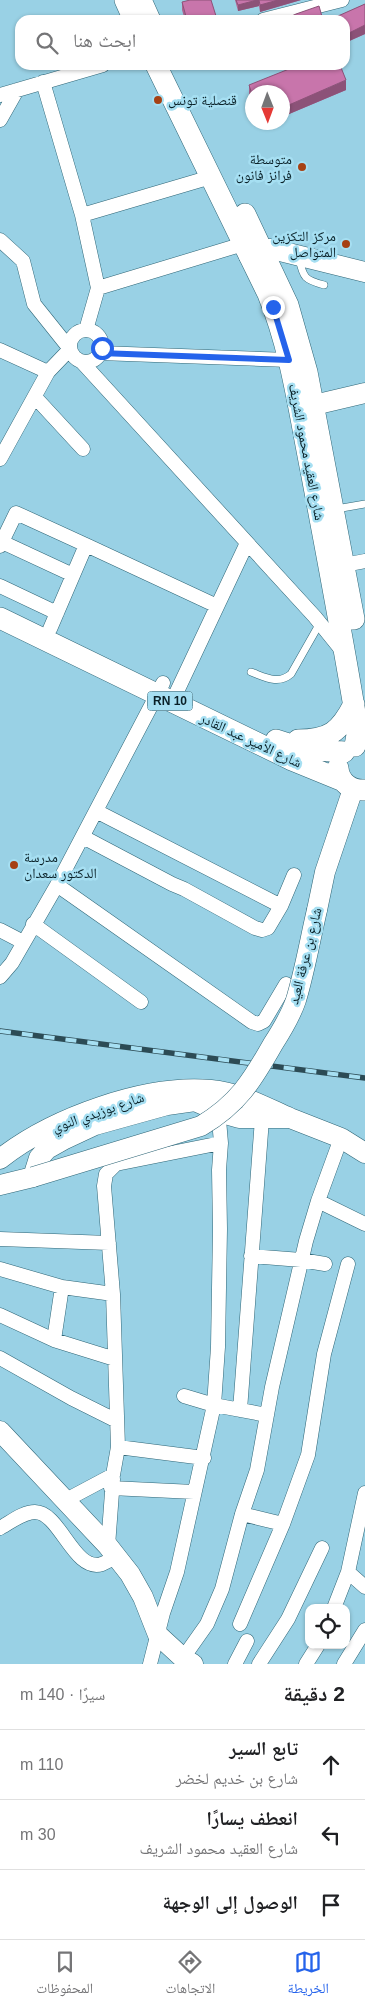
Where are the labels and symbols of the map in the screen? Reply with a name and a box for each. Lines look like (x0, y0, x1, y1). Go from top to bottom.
north arrow (245, 85, 290, 130)
place label: قنصلية تونس (168, 92, 237, 109)
marker: قنصلية تونس (152, 94, 164, 106)
place label: متوسطة فرانز فانون (236, 151, 292, 184)
marker: متوسطة فرانز فانون (296, 161, 308, 173)
place label: مركز التكزين المتواصل (272, 228, 336, 261)
marker: مركز التكزين المتواصل (340, 238, 352, 250)
route end (262, 296, 285, 319)
route start (91, 337, 114, 360)
street label: شارع العقيد محمود الشريف (284, 382, 328, 522)
road number: RN 10 (148, 691, 192, 710)
street label: شارع الأمير عبد القادر (196, 709, 304, 772)
place label: مدرسة الدكتور سعدان (24, 849, 97, 882)
marker: مدرسة الدكتور سعدان (8, 859, 20, 871)
street label: شارع بن عرفة العيد (285, 906, 327, 1006)
street label: شارع بوزيدي النوي (50, 1089, 147, 1139)

